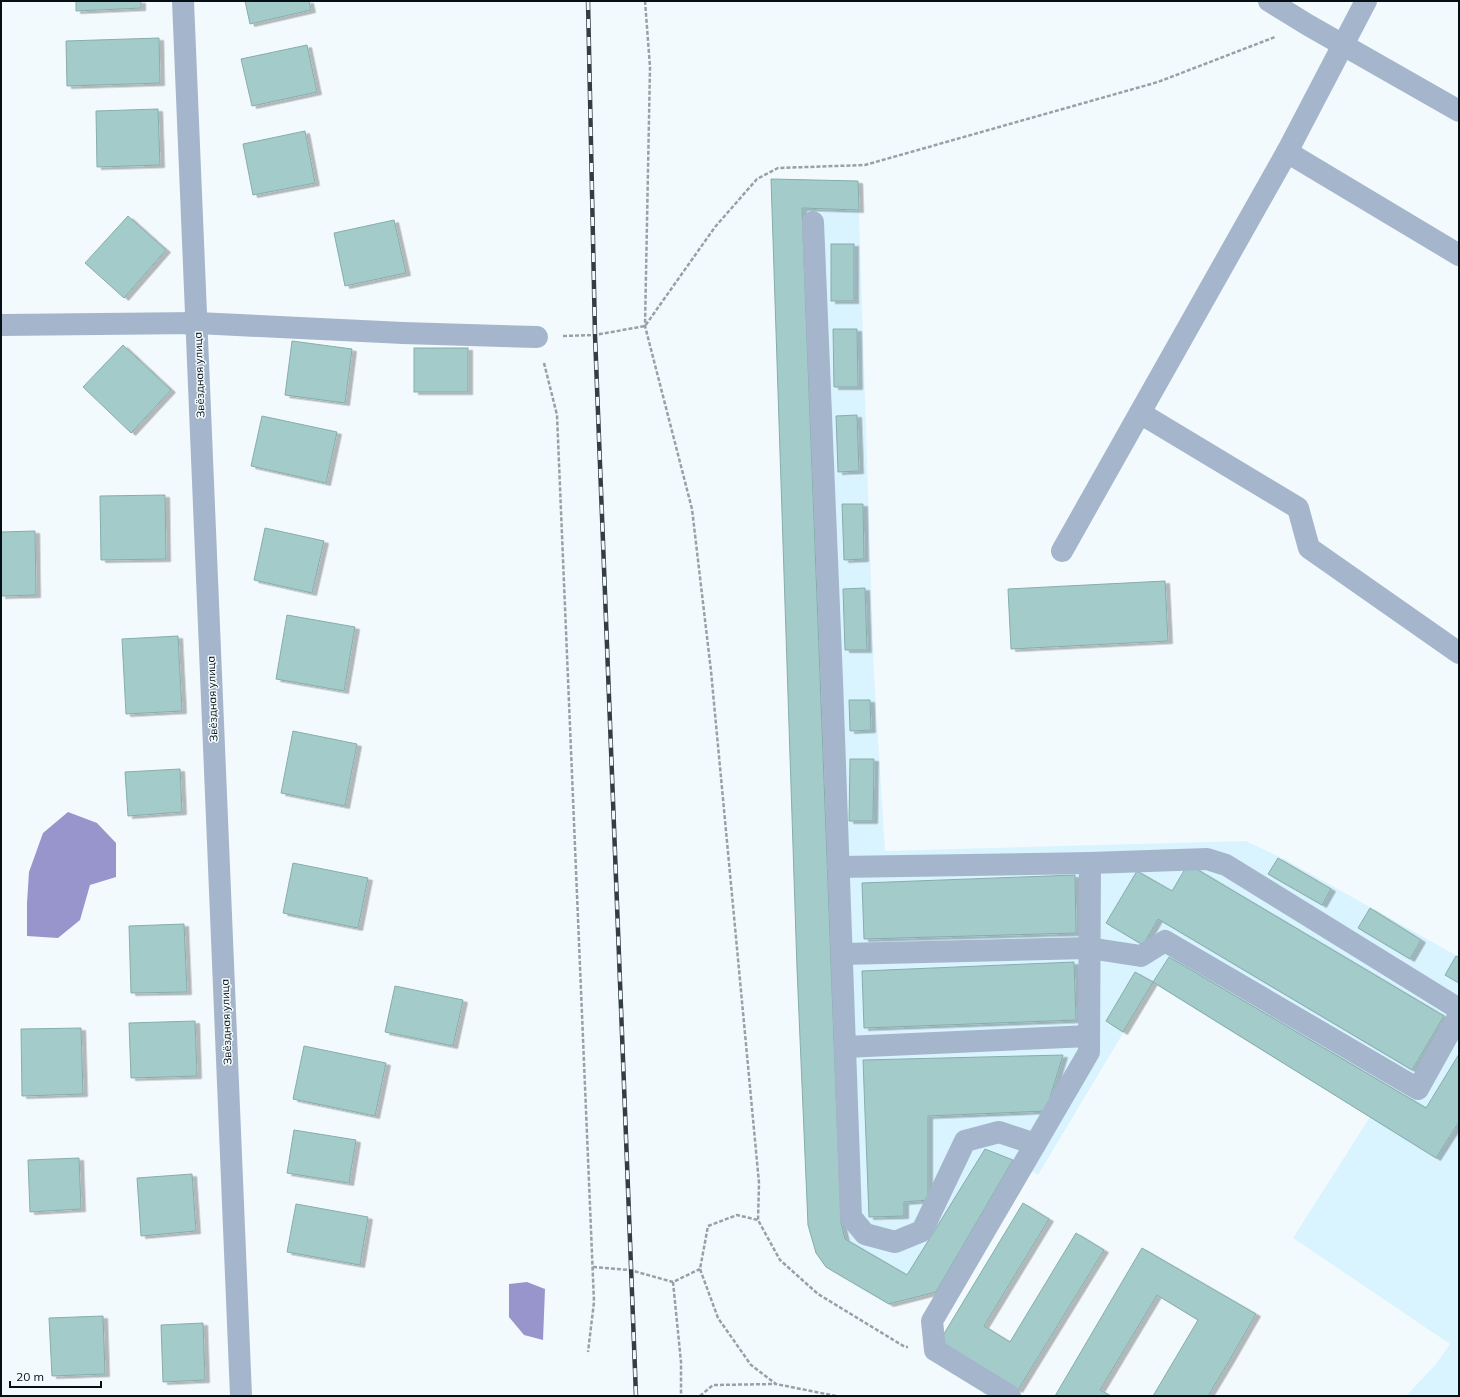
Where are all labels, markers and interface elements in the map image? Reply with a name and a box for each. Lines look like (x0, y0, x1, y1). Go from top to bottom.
street label: Звёздная улица (191, 332, 207, 418)
street label: Звёздная улица (204, 656, 220, 742)
street label: Звёздная улица (218, 979, 234, 1065)
scale bar (10, 1363, 101, 1389)
text: 20 m (16, 1369, 44, 1384)

